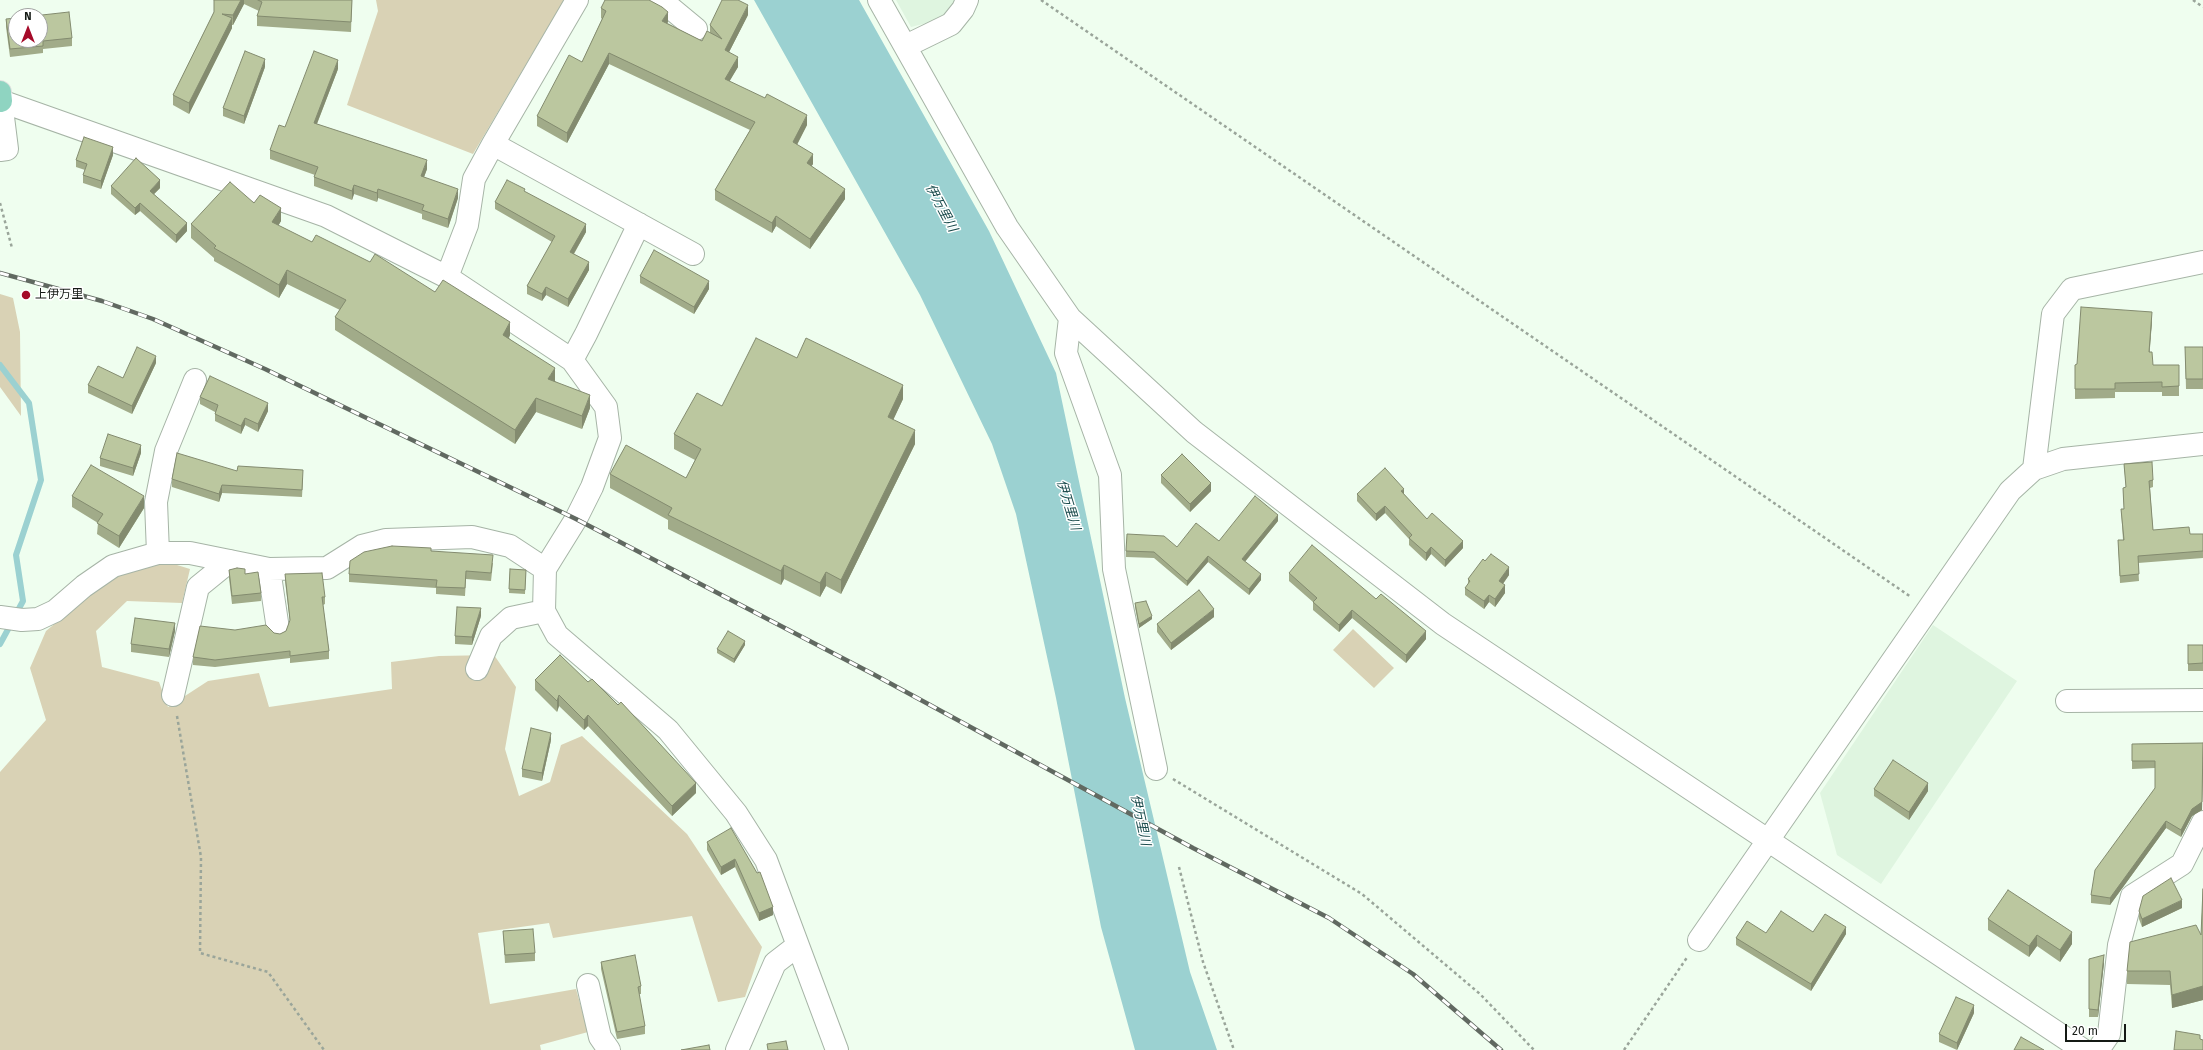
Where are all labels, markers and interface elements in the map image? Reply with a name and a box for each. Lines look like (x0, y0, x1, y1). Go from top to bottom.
north arrow (8, 8, 48, 48)
text: N (24, 10, 32, 23)
water label: 伊万里川 (922, 181, 960, 235)
place label: 上伊万里 (35, 288, 83, 302)
marker: 上伊万里 (20, 289, 32, 301)
water label: 伊万里川 (1053, 478, 1083, 532)
water label: 伊万里川 (1127, 793, 1153, 847)
scale bar (2067, 1016, 2128, 1042)
text: 20 m (2072, 1024, 2098, 1038)

